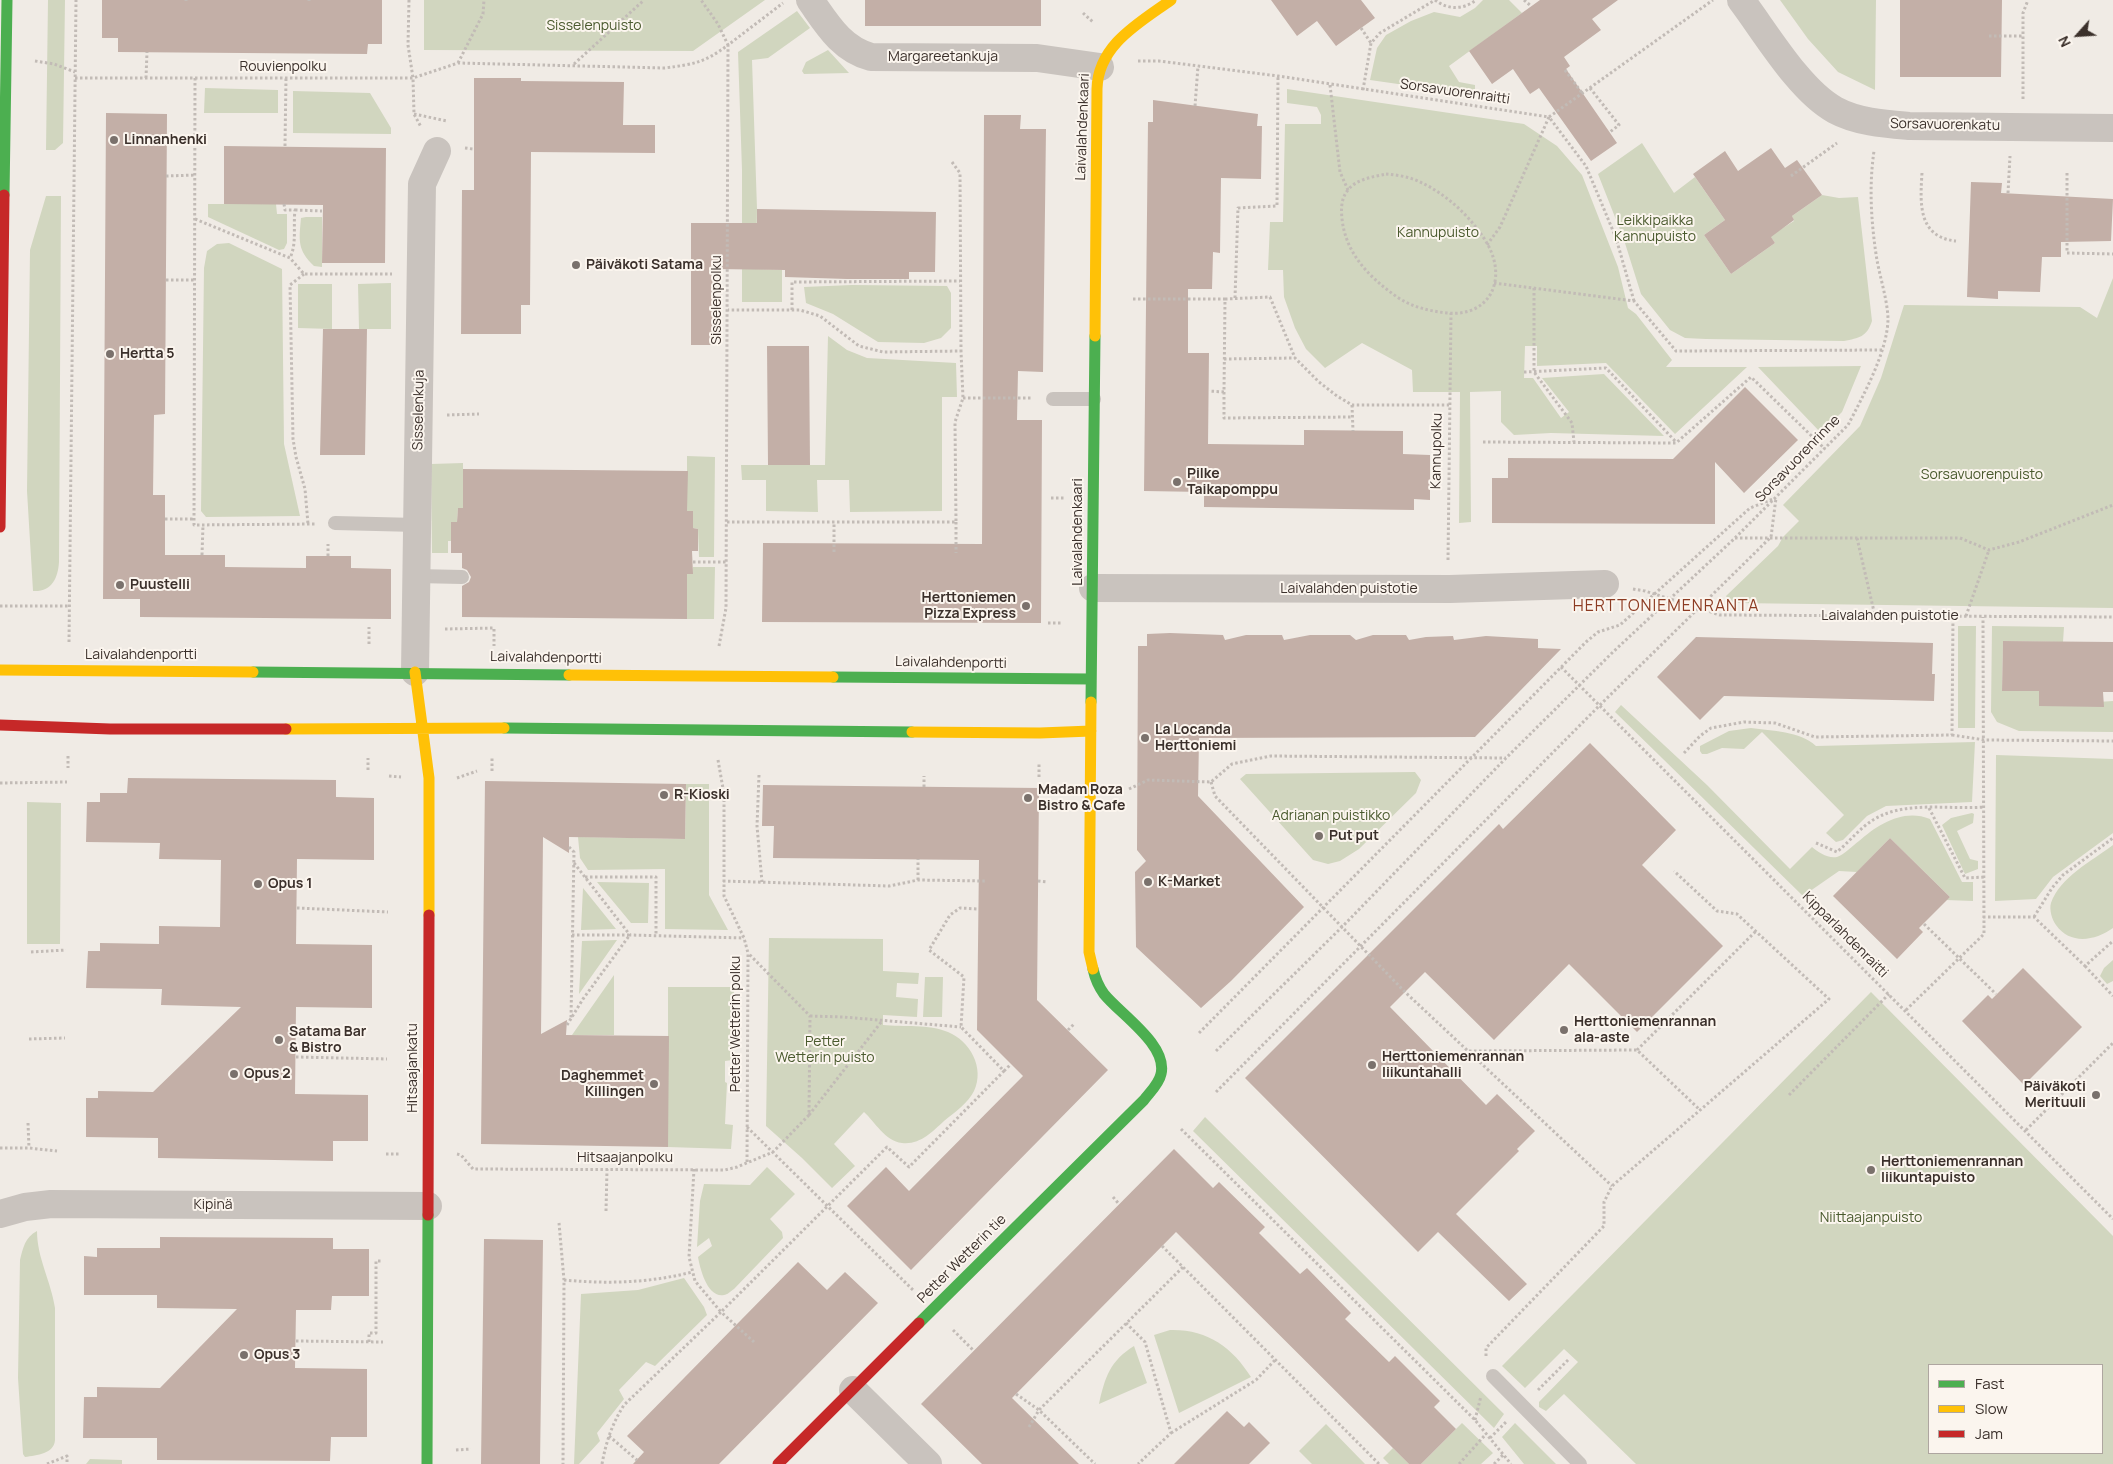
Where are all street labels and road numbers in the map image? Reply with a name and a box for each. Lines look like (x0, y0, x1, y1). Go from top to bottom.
street label: Margareetankuja (888, 49, 998, 65)
street label: Rouvienpolku (239, 59, 327, 75)
street label: Laivalahdenkaari (1073, 73, 1093, 181)
street label: Sorsavuorenraitti (1399, 76, 1511, 108)
street label: Sorsavuorenkatu (1890, 116, 2000, 134)
street label: Sisselenpolku (709, 255, 725, 345)
street label: Sisselenkuja (410, 369, 428, 451)
street label: Sorsavuorenrinne (1752, 412, 1844, 506)
street label: Kannupolku (1428, 413, 1446, 489)
street label: Laivalahdenkaari (1070, 478, 1086, 586)
street label: Laivalahden puistotie (1280, 581, 1418, 597)
street label: Laivalahden puistotie (1821, 608, 1959, 624)
street label: Laivalahdenportti (85, 647, 197, 663)
street label: Laivalahdenportti (490, 649, 602, 667)
street label: Laivalahdenportti (895, 654, 1007, 672)
street label: Kipparlahdenraitti (1799, 889, 1891, 981)
street label: Petter Wetterin polku (728, 956, 744, 1092)
street label: Hitsaajankatu (405, 1023, 421, 1113)
street label: Hitsaajanpolku (577, 1150, 673, 1166)
street label: Kipinä (193, 1197, 233, 1213)
street label: Petter Wetterin tie (914, 1211, 1010, 1307)

